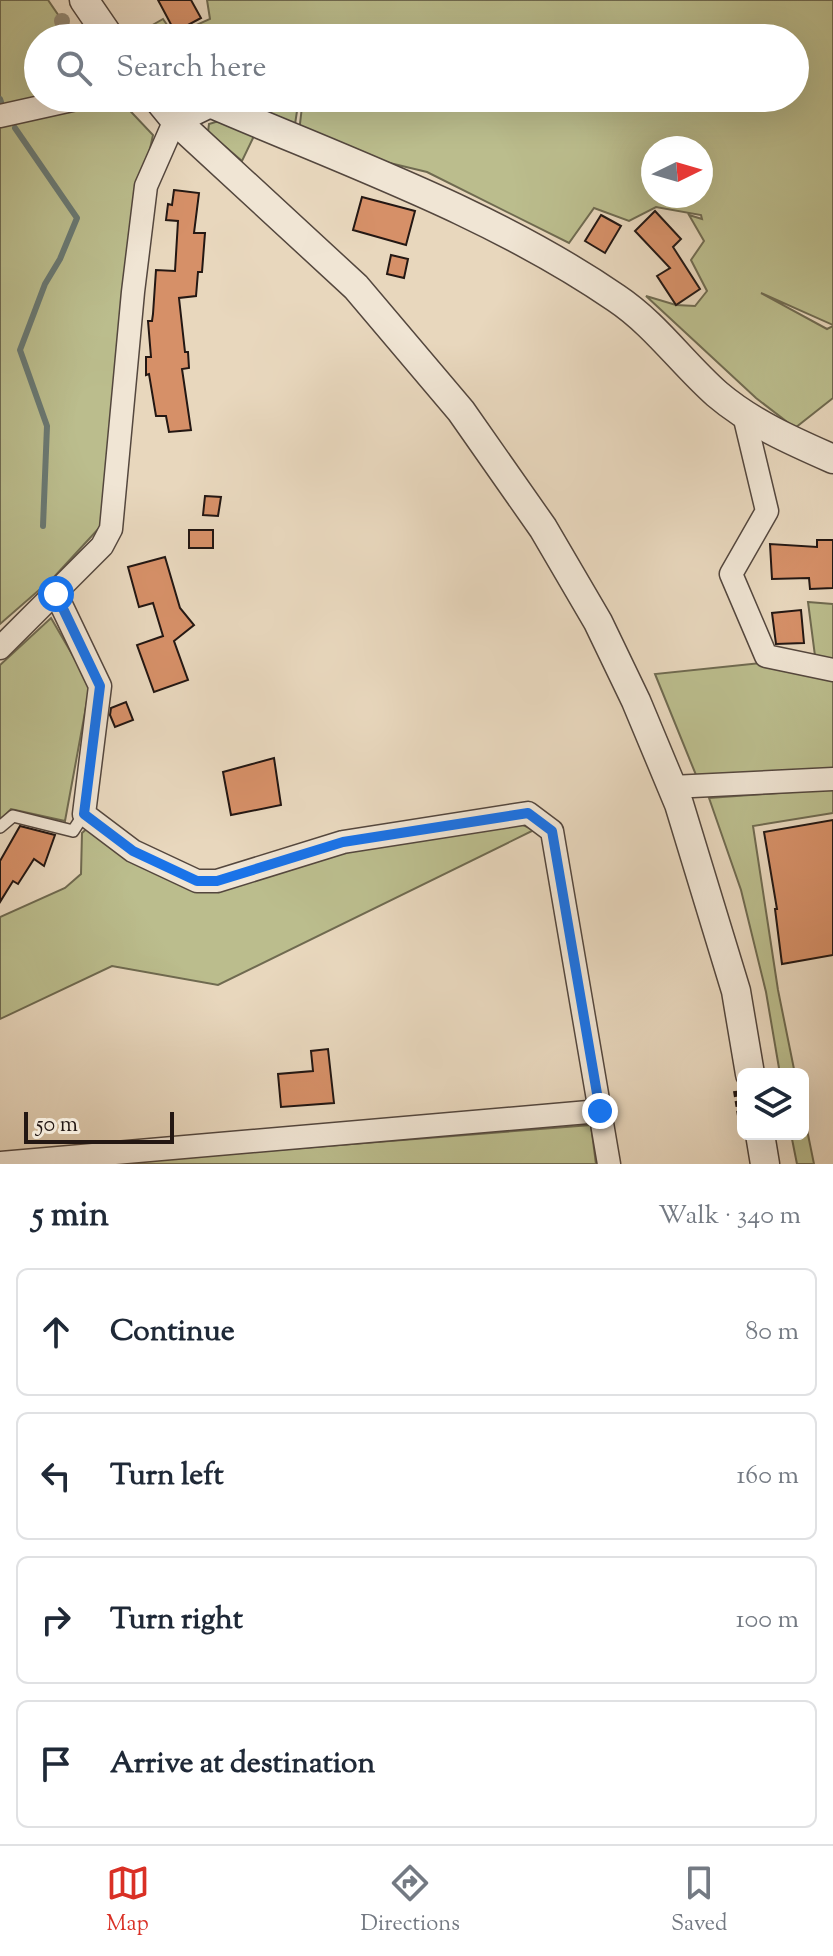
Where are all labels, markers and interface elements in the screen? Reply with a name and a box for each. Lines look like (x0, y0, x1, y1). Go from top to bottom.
search box (24, 24, 809, 112)
icon: search (52, 46, 96, 90)
text: Search here (116, 47, 266, 90)
north arrow (641, 136, 713, 208)
route start (38, 576, 74, 612)
map controls (737, 1068, 809, 1140)
button: layers (737, 1068, 809, 1140)
route end (582, 1093, 618, 1129)
scale bar (24, 1108, 174, 1144)
text: 50 m (36, 1110, 78, 1142)
text: 5 min (32, 1192, 109, 1241)
text: Walk · 340 m (658, 1198, 801, 1235)
icon: ahead (34, 1310, 78, 1354)
text: Continue (110, 1311, 235, 1354)
text: 80 m (745, 1314, 799, 1351)
icon: left (34, 1454, 78, 1498)
text: Turn left (110, 1455, 224, 1498)
text: 160 m (736, 1458, 799, 1495)
icon: right (34, 1598, 78, 1642)
text: Turn right (110, 1599, 243, 1642)
text: 100 m (736, 1602, 799, 1639)
icon: arrive (34, 1742, 78, 1786)
text: Arrive at destination (110, 1743, 375, 1786)
tab: Map (106, 1861, 150, 1941)
tab: Directions (361, 1861, 460, 1941)
tab: Saved (671, 1861, 727, 1941)

